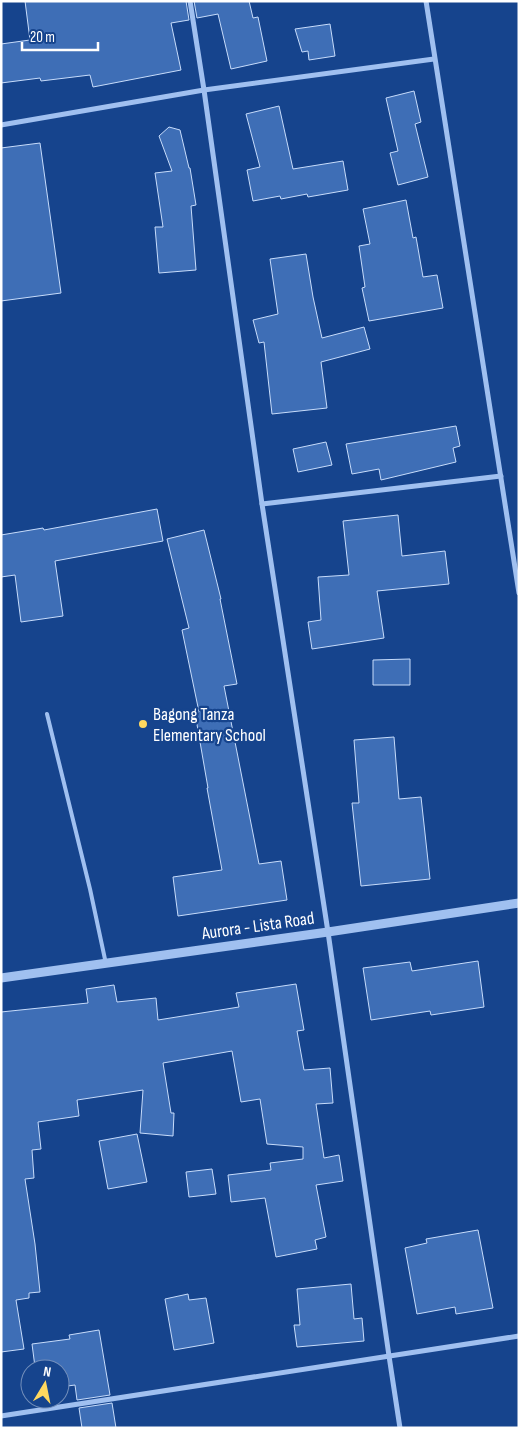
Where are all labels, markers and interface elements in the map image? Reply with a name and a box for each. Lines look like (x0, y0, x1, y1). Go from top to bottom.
scale bar (22, 20, 99, 52)
text: 20 m (30, 28, 55, 47)
place label: Bagong Tanza Elementary School (153, 704, 266, 746)
marker: Bagong Tanza Elementary School (137, 718, 149, 730)
street label: Aurora - Lista Road (199, 908, 316, 944)
north arrow (20, 1359, 70, 1409)
text: N (42, 1363, 52, 1381)

